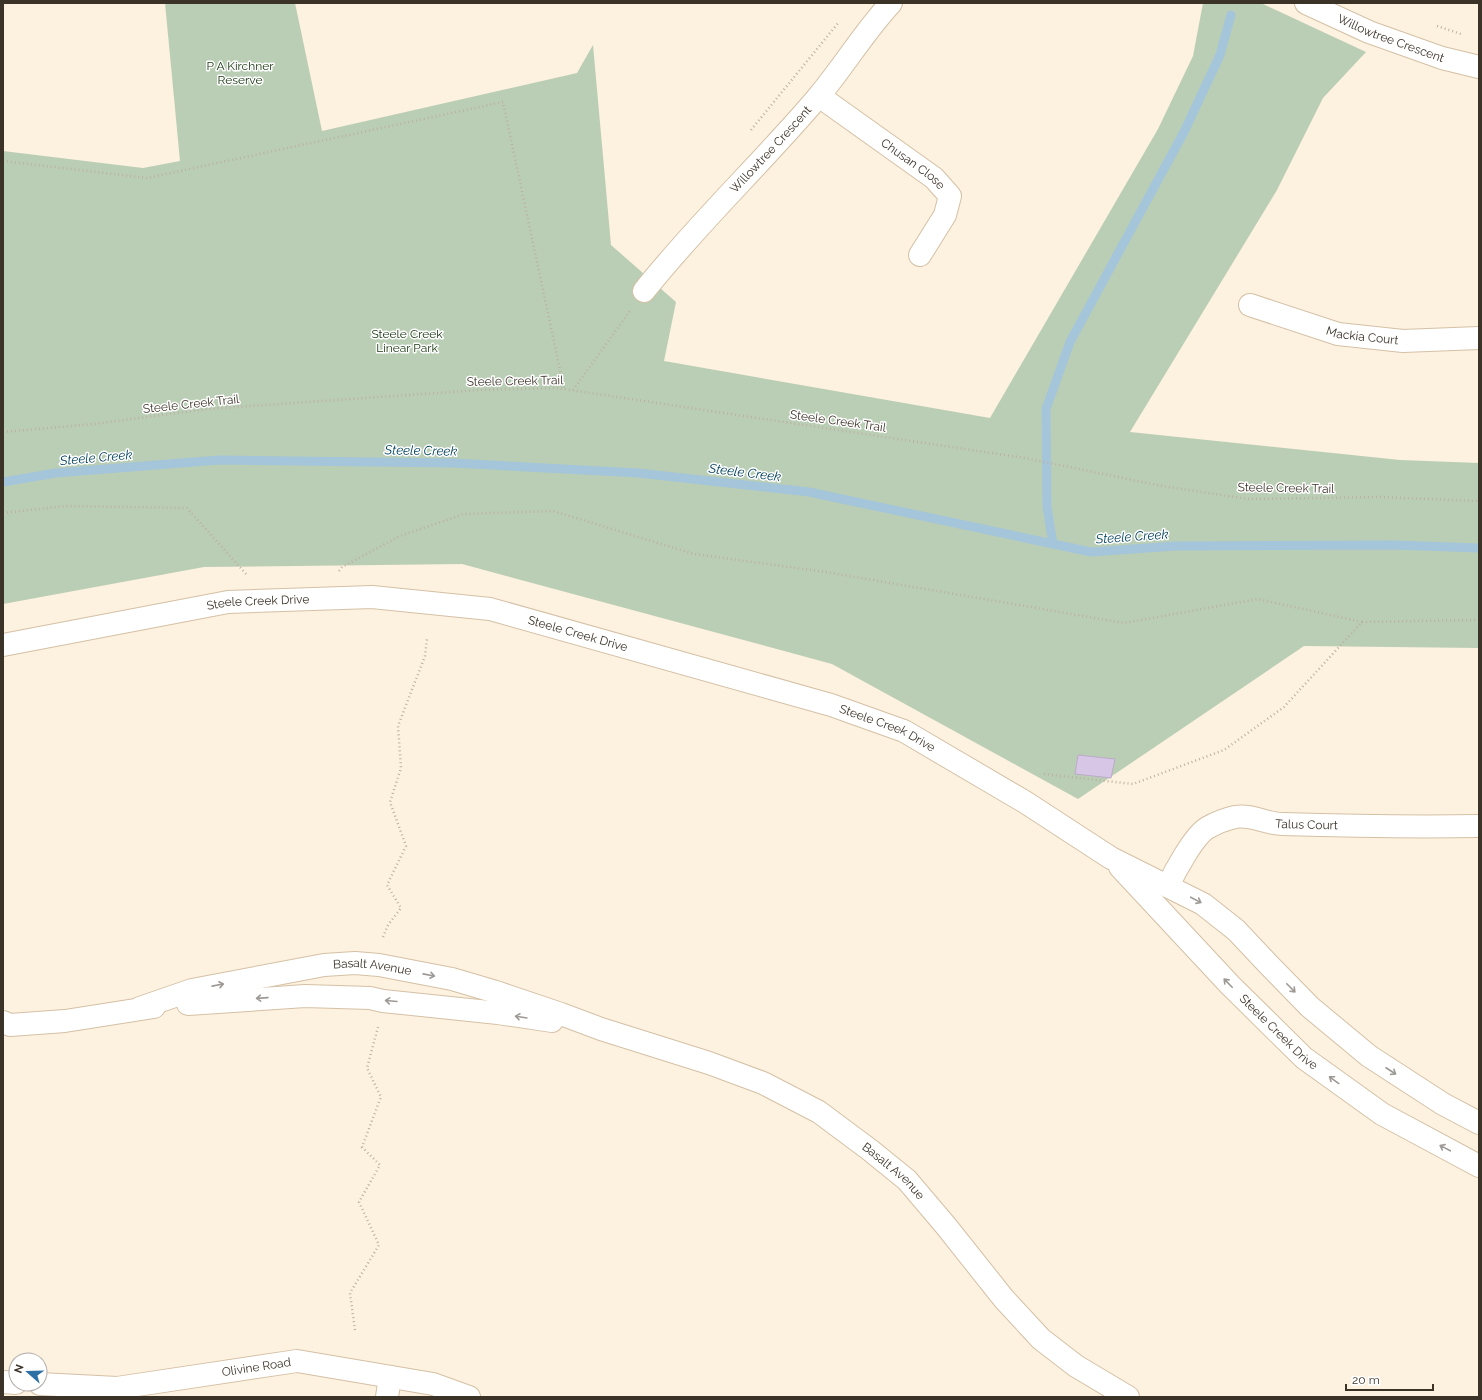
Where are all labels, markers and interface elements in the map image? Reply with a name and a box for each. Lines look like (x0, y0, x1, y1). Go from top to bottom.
street label: Willowtree Crescent (1335, 11, 1446, 65)
park label: P A Kirchner Reserve (207, 59, 274, 87)
street label: Willowtree Crescent (727, 103, 814, 196)
street label: Chusan Close (878, 136, 948, 192)
street label: Mackia Court (1324, 324, 1399, 347)
park label: Steele Creek Linear Park (371, 327, 443, 355)
street label: Steele Creek Trail (466, 373, 564, 389)
street label: Steele Creek Trail (142, 392, 241, 416)
street label: Steele Creek Trail (789, 407, 888, 435)
water label: Steele Creek (383, 442, 458, 459)
water label: Steele Creek (58, 447, 133, 468)
water label: Steele Creek (707, 460, 782, 484)
street label: Steele Creek Trail (1237, 480, 1335, 496)
water label: Steele Creek (1094, 526, 1169, 547)
street label: Steele Creek Drive (205, 592, 310, 613)
street label: Steele Creek Drive (526, 613, 629, 654)
street label: Steele Creek Drive (838, 702, 938, 755)
street label: Talus Court (1275, 817, 1338, 832)
one-way arrow (1190, 897, 1202, 905)
street label: Basalt Avenue (333, 956, 413, 978)
one-way arrow (422, 971, 435, 979)
one-way arrow (1223, 978, 1233, 988)
one-way arrow (211, 981, 224, 989)
one-way arrow (1286, 983, 1296, 993)
street label: Steele Creek Drive (1237, 991, 1320, 1073)
one-way arrow (256, 995, 269, 1002)
one-way arrow (385, 998, 398, 1005)
one-way arrow (514, 1013, 527, 1021)
one-way arrow (1385, 1067, 1397, 1075)
one-way arrow (1329, 1076, 1340, 1084)
street label: Basalt Avenue (859, 1140, 927, 1202)
one-way arrow (1439, 1143, 1451, 1151)
north arrow (8, 1352, 48, 1392)
street label: Olivine Road (221, 1355, 292, 1379)
text: N (12, 1363, 27, 1375)
scale bar (1346, 1366, 1433, 1392)
text: 20 m (1352, 1373, 1380, 1387)

